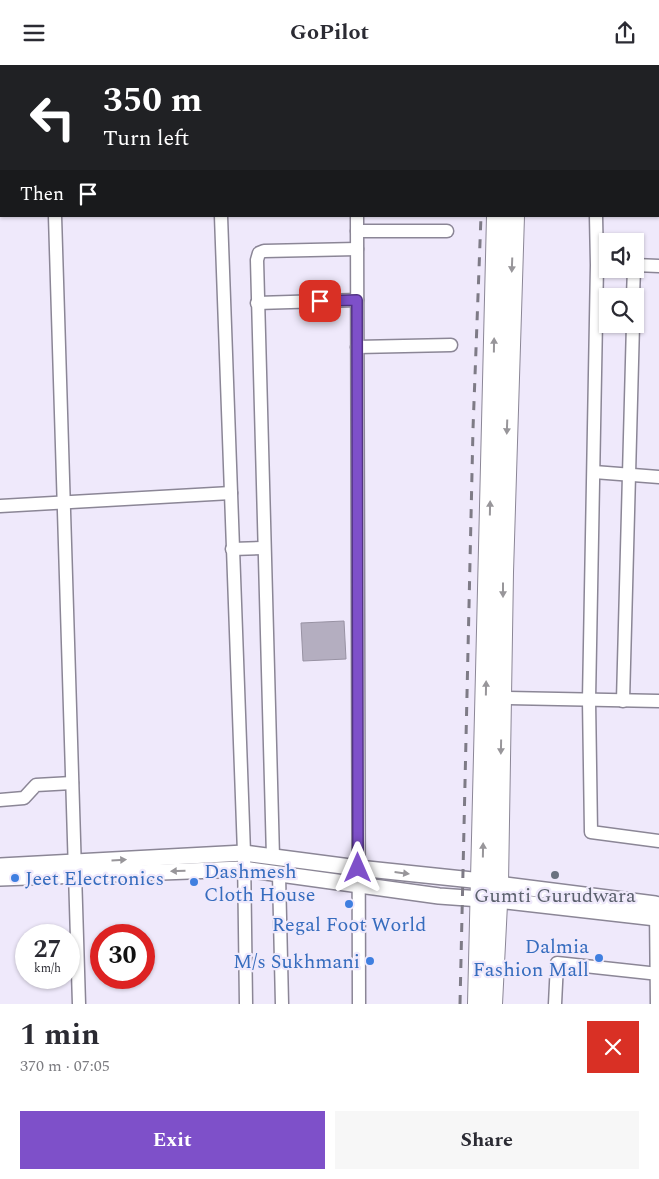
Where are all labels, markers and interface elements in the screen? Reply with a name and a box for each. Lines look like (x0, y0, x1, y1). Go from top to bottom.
text: GoPilot (290, 16, 369, 49)
icon: menu (20, 19, 48, 47)
icon: share (611, 19, 639, 47)
text: 350 m (103, 74, 202, 127)
icon: left (20, 85, 85, 150)
text: Turn left (103, 122, 189, 155)
text: Then (20, 180, 64, 209)
icon: arrive (74, 180, 102, 208)
map controls (599, 233, 644, 333)
button: sound (599, 233, 644, 278)
one-way arrow (508, 257, 516, 273)
pin (299, 280, 341, 322)
icon: arrive (306, 287, 334, 315)
button: search (599, 288, 644, 333)
one-way arrow (490, 337, 498, 353)
one-way arrow (503, 420, 511, 436)
one-way arrow (486, 500, 494, 516)
one-way arrow (499, 582, 507, 598)
one-way arrow (482, 680, 490, 696)
one-way arrow (497, 739, 505, 755)
position arrow (331, 841, 383, 893)
one-way arrow (479, 842, 487, 858)
one-way arrow (111, 856, 127, 864)
place label: Dashmesh Cloth House (204, 857, 315, 910)
place label: Jeet Electronics (25, 864, 164, 894)
one-way arrow (170, 868, 186, 876)
one-way arrow (395, 869, 411, 877)
marker: Gumti Gurudwara (549, 869, 561, 881)
marker: Jeet Electronics (9, 872, 21, 884)
marker: Dashmesh Cloth House (188, 876, 200, 888)
place label: Gumti Gurudwara (474, 881, 636, 911)
marker: Regal Foot World (343, 898, 355, 910)
place label: Regal Foot World (272, 910, 426, 940)
speed limit sign: 30 (90, 924, 155, 989)
text: 27 (33, 931, 62, 969)
place label: Dalmia Fashion Mall (473, 932, 589, 985)
place label: M/s Sukhmani (233, 947, 360, 977)
marker: Dalmia Fashion Mall (593, 952, 605, 964)
marker: M/s Sukhmani (364, 955, 376, 967)
text: km/h (34, 959, 61, 978)
text: 1 min (20, 1012, 100, 1058)
button: close (587, 1021, 639, 1073)
text: 370 m · 07:05 (20, 1054, 110, 1078)
button: Exit (20, 1111, 325, 1169)
button: Share (335, 1111, 639, 1169)

